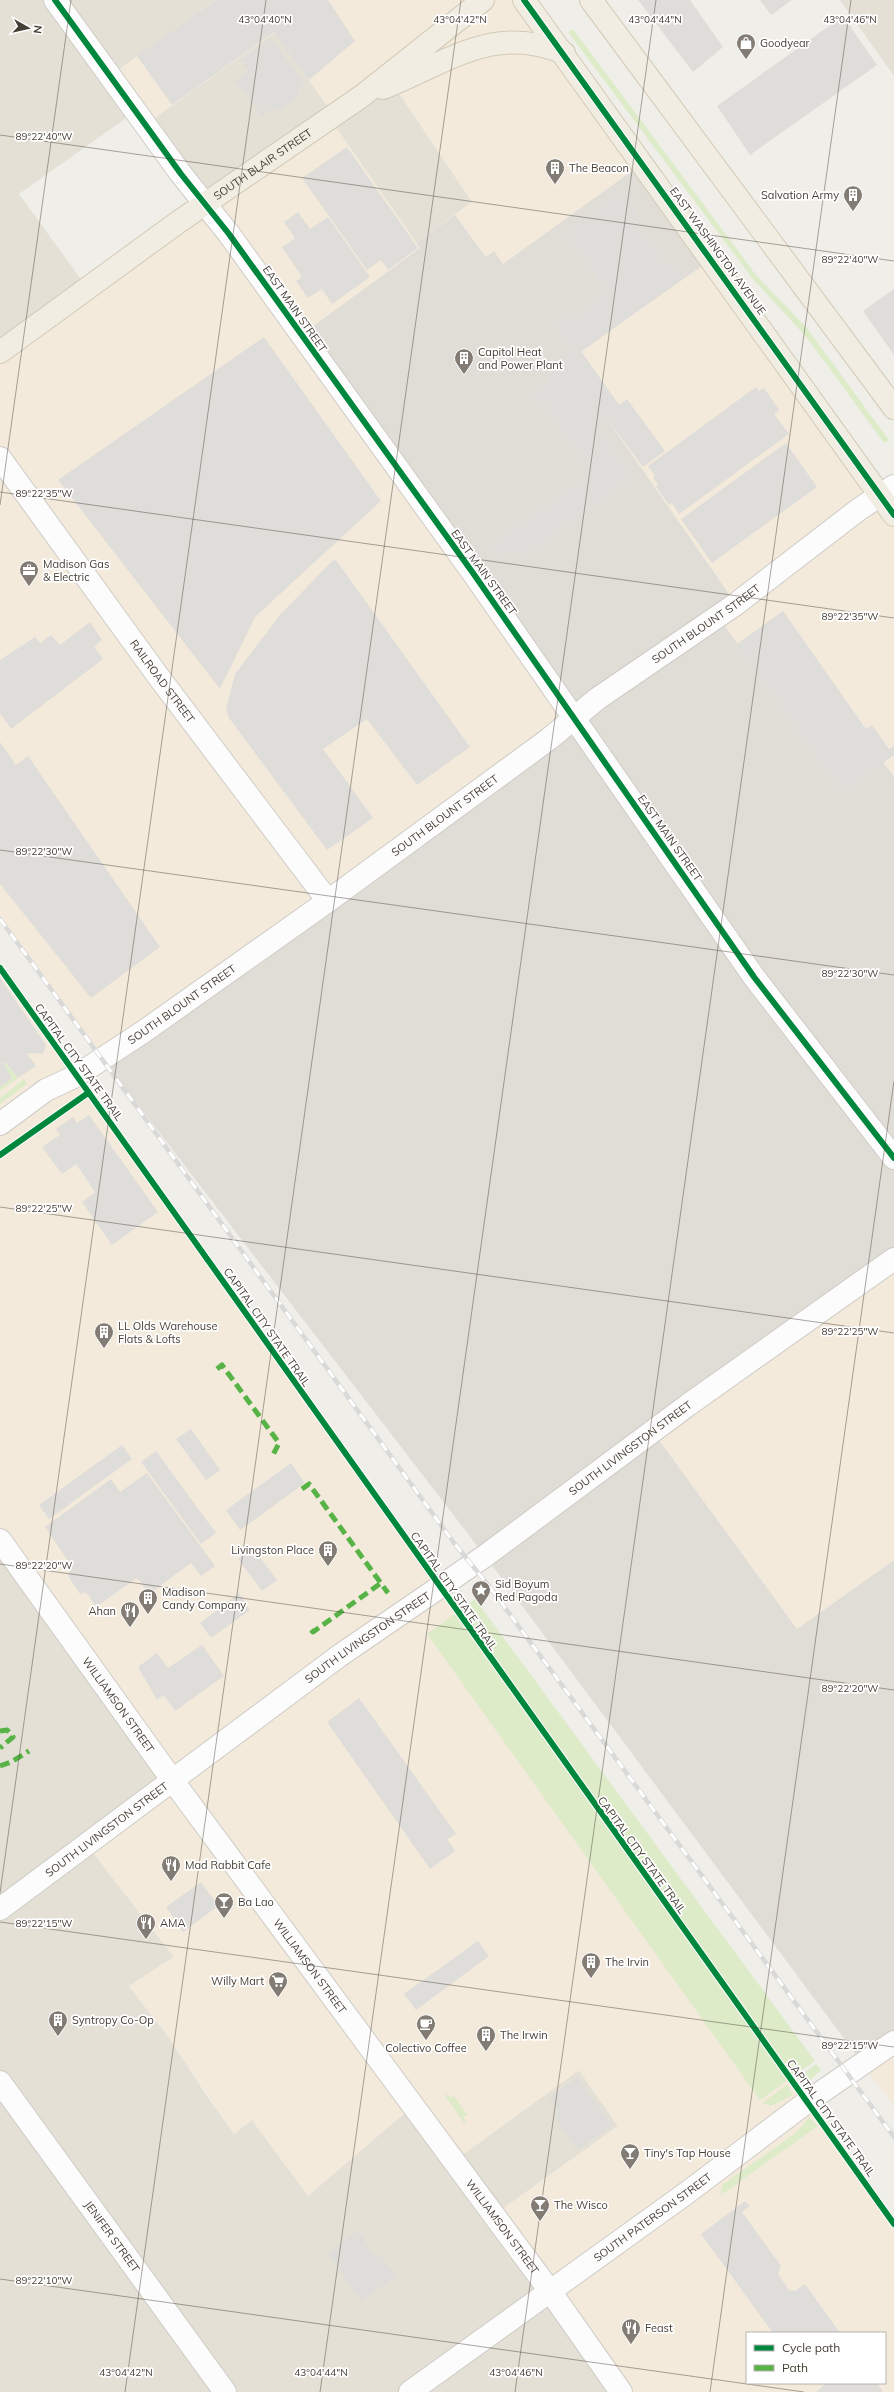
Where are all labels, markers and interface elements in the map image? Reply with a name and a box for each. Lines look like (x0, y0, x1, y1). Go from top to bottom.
north arrow (8, 8, 48, 48)
text: 43°04'40"N (238, 13, 292, 26)
text: 43°04'42"N (433, 13, 487, 26)
text: 43°04'44"N (628, 13, 682, 26)
text: 43°04'46"N (823, 13, 877, 26)
text: N (30, 24, 45, 34)
shop icon: Goodyear (735, 32, 757, 60)
place label: Goodyear (760, 36, 810, 50)
street label: SOUTH BLAIR STREET (211, 125, 315, 203)
text: 89°22'40"W (16, 130, 72, 143)
building icon: The Beacon (544, 157, 566, 185)
place label: The Beacon (569, 161, 629, 175)
street label: EAST WASHINGTON AVENUE (667, 184, 769, 318)
building icon: Salvation Army (842, 184, 864, 212)
place label: Salvation Army (761, 188, 839, 202)
text: 89°22'40"W (822, 253, 878, 266)
street label: EAST MAIN STREET (260, 263, 330, 355)
place label: Capitol Heat and Power Plant (478, 345, 563, 372)
building icon: Capitol Heat and Power Plant (453, 347, 475, 375)
text: 89°22'35"W (16, 487, 72, 500)
street label: EAST MAIN STREET (448, 526, 520, 618)
place label: Madison Gas & Electric (43, 557, 109, 584)
office icon: Madison Gas & Electric (18, 559, 40, 587)
street label: SOUTH BLOUNT STREET (649, 581, 763, 667)
text: 89°22'35"W (822, 610, 878, 623)
street label: RAILROAD STREET (127, 637, 198, 726)
street label: SOUTH BLOUNT STREET (389, 771, 501, 859)
street label: EAST MAIN STREET (635, 792, 705, 884)
text: 89°22'30"W (16, 845, 72, 858)
street label: SOUTH BLOUNT STREET (125, 961, 239, 1047)
text: 89°22'30"W (822, 967, 878, 980)
street label: CAPITAL CITY STATE TRAIL (32, 1001, 126, 1123)
text: 89°22'25"W (16, 1202, 72, 1215)
street label: CAPITAL CITY STATE TRAIL (221, 1265, 313, 1389)
place label: LL Olds Warehouse Flats & Lofts (118, 1319, 218, 1346)
building icon: LL Olds Warehouse Flats & Lofts (93, 1321, 115, 1349)
text: 89°22'25"W (822, 1325, 878, 1338)
street label: SOUTH LIVINGSTON STREET (566, 1397, 695, 1498)
street label: CAPITAL CITY STATE TRAIL (408, 1529, 500, 1653)
building icon: Livingston Place (317, 1539, 339, 1567)
place label: Livingston Place (231, 1543, 314, 1557)
text: 89°22'20"W (16, 1559, 72, 1572)
place label: Sid Boyum Red Pagoda (495, 1577, 558, 1604)
place icon: Sid Boyum Red Pagoda (470, 1579, 492, 1607)
place label: Madison Candy Company (162, 1585, 246, 1612)
building icon: Madison Candy Company (137, 1587, 159, 1615)
street label: SOUTH LIVINGSTON STREET (302, 1588, 433, 1686)
restaurant icon: Ahan (119, 1600, 141, 1628)
place label: Ahan (88, 1604, 116, 1618)
street label: WILLIAMSON STREET (79, 1654, 158, 1756)
text: 89°22'20"W (822, 1682, 878, 1695)
street label: SOUTH LIVINGSTON STREET (42, 1779, 171, 1880)
street label: CAPITAL CITY STATE TRAIL (595, 1794, 689, 1916)
restaurant icon: Mad Rabbit Cafe (160, 1854, 182, 1882)
place label: Mad Rabbit Cafe (185, 1858, 271, 1872)
bar icon: Ba Lao (213, 1891, 235, 1919)
place label: Ba Lao (238, 1895, 274, 1909)
restaurant icon: AMA (135, 1912, 157, 1940)
place label: AMA (160, 1916, 186, 1930)
street label: WILLIAMSON STREET (270, 1916, 350, 2017)
text: 89°22'15"W (16, 1917, 72, 1930)
building icon: The Irvin (580, 1951, 602, 1979)
place label: The Irvin (605, 1955, 649, 1969)
supermarket icon: Willy Mart (267, 1970, 289, 1998)
place label: Willy Mart (211, 1974, 264, 1988)
building icon: Syntropy Co-Op (47, 2009, 69, 2037)
place label: Syntropy Co-Op (72, 2013, 154, 2027)
cafe icon: Colectivo Coffee (415, 2013, 437, 2041)
building icon: The Irwin (475, 2024, 497, 2052)
place label: The Irwin (500, 2028, 548, 2042)
text: 89°22'15"W (822, 2039, 878, 2052)
place label: Colectivo Coffee (385, 2041, 467, 2055)
street label: CAPITAL CITY STATE TRAIL (784, 2057, 878, 2179)
bar icon: Tiny's Tap House (619, 2142, 641, 2170)
place label: Tiny's Tap House (644, 2146, 731, 2160)
street label: SOUTH PATERSON STREET (591, 2169, 715, 2265)
street label: WILLIAMSON STREET (463, 2177, 542, 2277)
bar icon: The Wisco (529, 2194, 551, 2222)
street label: JENIFER STREET (82, 2198, 143, 2275)
place label: The Wisco (554, 2198, 608, 2212)
text: 89°22'10"W (16, 2274, 72, 2287)
restaurant icon: Feast (620, 2317, 642, 2345)
place label: Feast (645, 2321, 673, 2335)
legend (746, 2332, 886, 2384)
text: Cycle path (782, 2340, 840, 2355)
text: Path (782, 2360, 808, 2375)
text: 43°04'42"N (99, 2366, 153, 2379)
text: 43°04'44"N (294, 2366, 348, 2379)
text: 43°04'46"N (489, 2366, 543, 2379)

